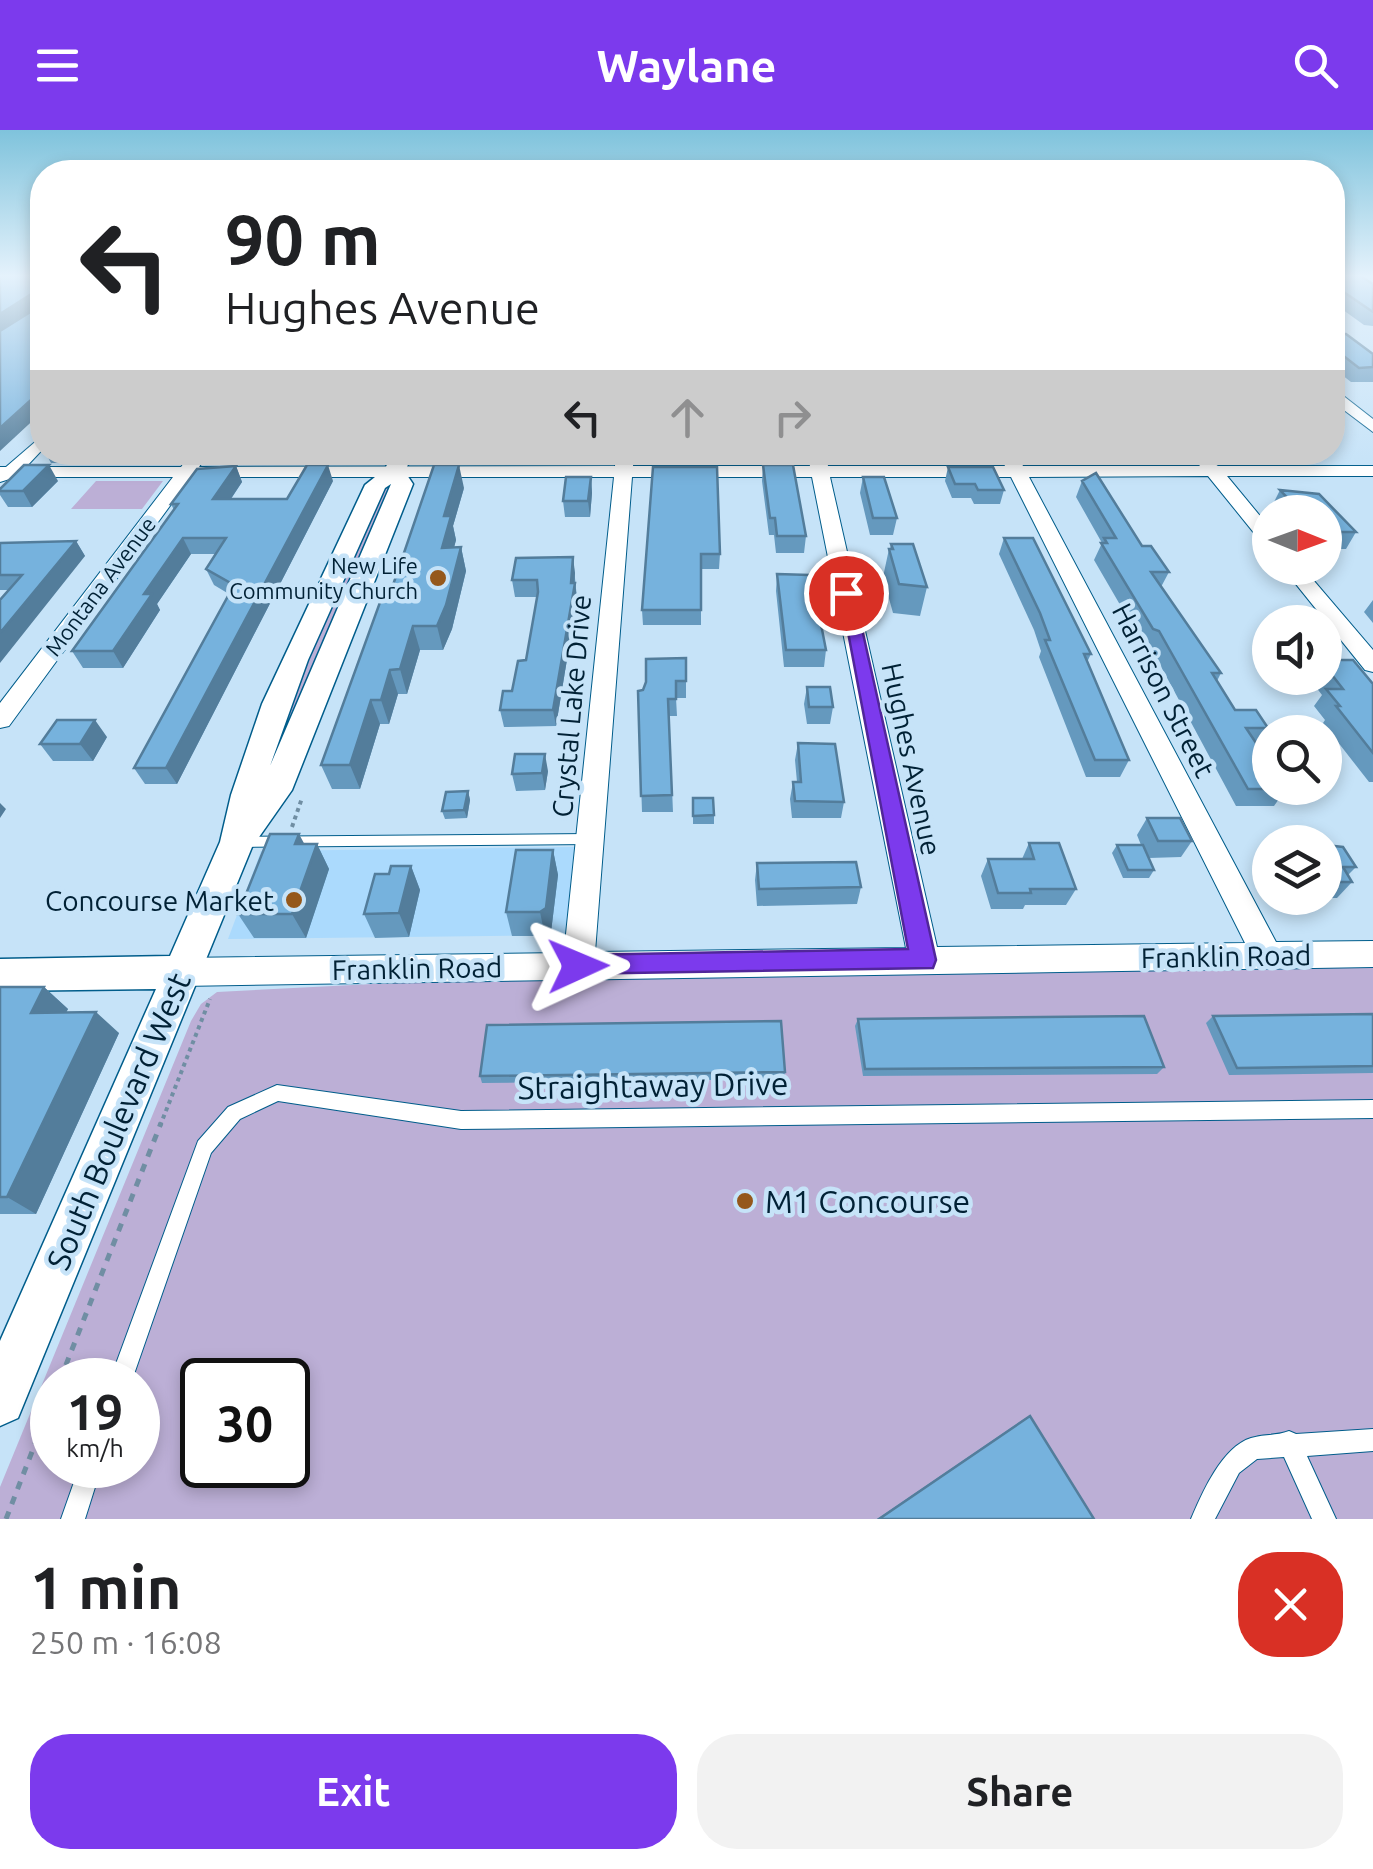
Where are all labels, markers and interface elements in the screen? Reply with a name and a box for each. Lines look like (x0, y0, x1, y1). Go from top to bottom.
icon: menu (30, 38, 85, 93)
icon: search (1288, 38, 1343, 93)
text: Waylane (597, 40, 776, 91)
icon: left (60, 200, 190, 330)
text: 90 m (225, 200, 381, 278)
text: Hughes Avenue (225, 282, 540, 333)
icon: left (555, 390, 610, 445)
icon: ahead (660, 390, 715, 445)
icon: right (765, 390, 820, 445)
north arrow (1252, 495, 1342, 585)
map controls (1252, 495, 1342, 915)
street label: Montana Avenue (40, 512, 160, 660)
pin (804, 551, 889, 636)
place label: New Life Community Church (229, 553, 418, 603)
icon: arrive (819, 566, 874, 621)
marker: New Life Community Church (427, 567, 449, 589)
street label: Crystal Lake Drive (546, 593, 596, 819)
street label: Harrison Street (1107, 598, 1221, 782)
button: sound (1252, 605, 1342, 695)
street label: Hughes Avenue (876, 660, 948, 858)
button: search (1252, 715, 1342, 805)
button: layers (1252, 825, 1342, 915)
place label: Concourse Market (45, 885, 274, 916)
marker: Concourse Market (283, 889, 305, 911)
position arrow (526, 914, 630, 1018)
street label: Franklin Road (1141, 939, 1311, 973)
street label: Franklin Road (332, 951, 502, 985)
street label: South Boulevard West (39, 967, 197, 1275)
street label: Straightaway Drive (517, 1065, 789, 1105)
place label: M1 Concourse (765, 1183, 970, 1219)
marker: M1 Concourse (734, 1190, 756, 1212)
speed limit sign: 30 (180, 1358, 310, 1488)
text: 19 (67, 1383, 123, 1439)
text: km/h (66, 1434, 124, 1462)
button: close (1238, 1552, 1343, 1657)
text: 1 min (30, 1553, 182, 1620)
text: 250 m · 16:08 (30, 1624, 222, 1660)
button: Exit (30, 1734, 677, 1849)
button: Share (697, 1734, 1343, 1849)

